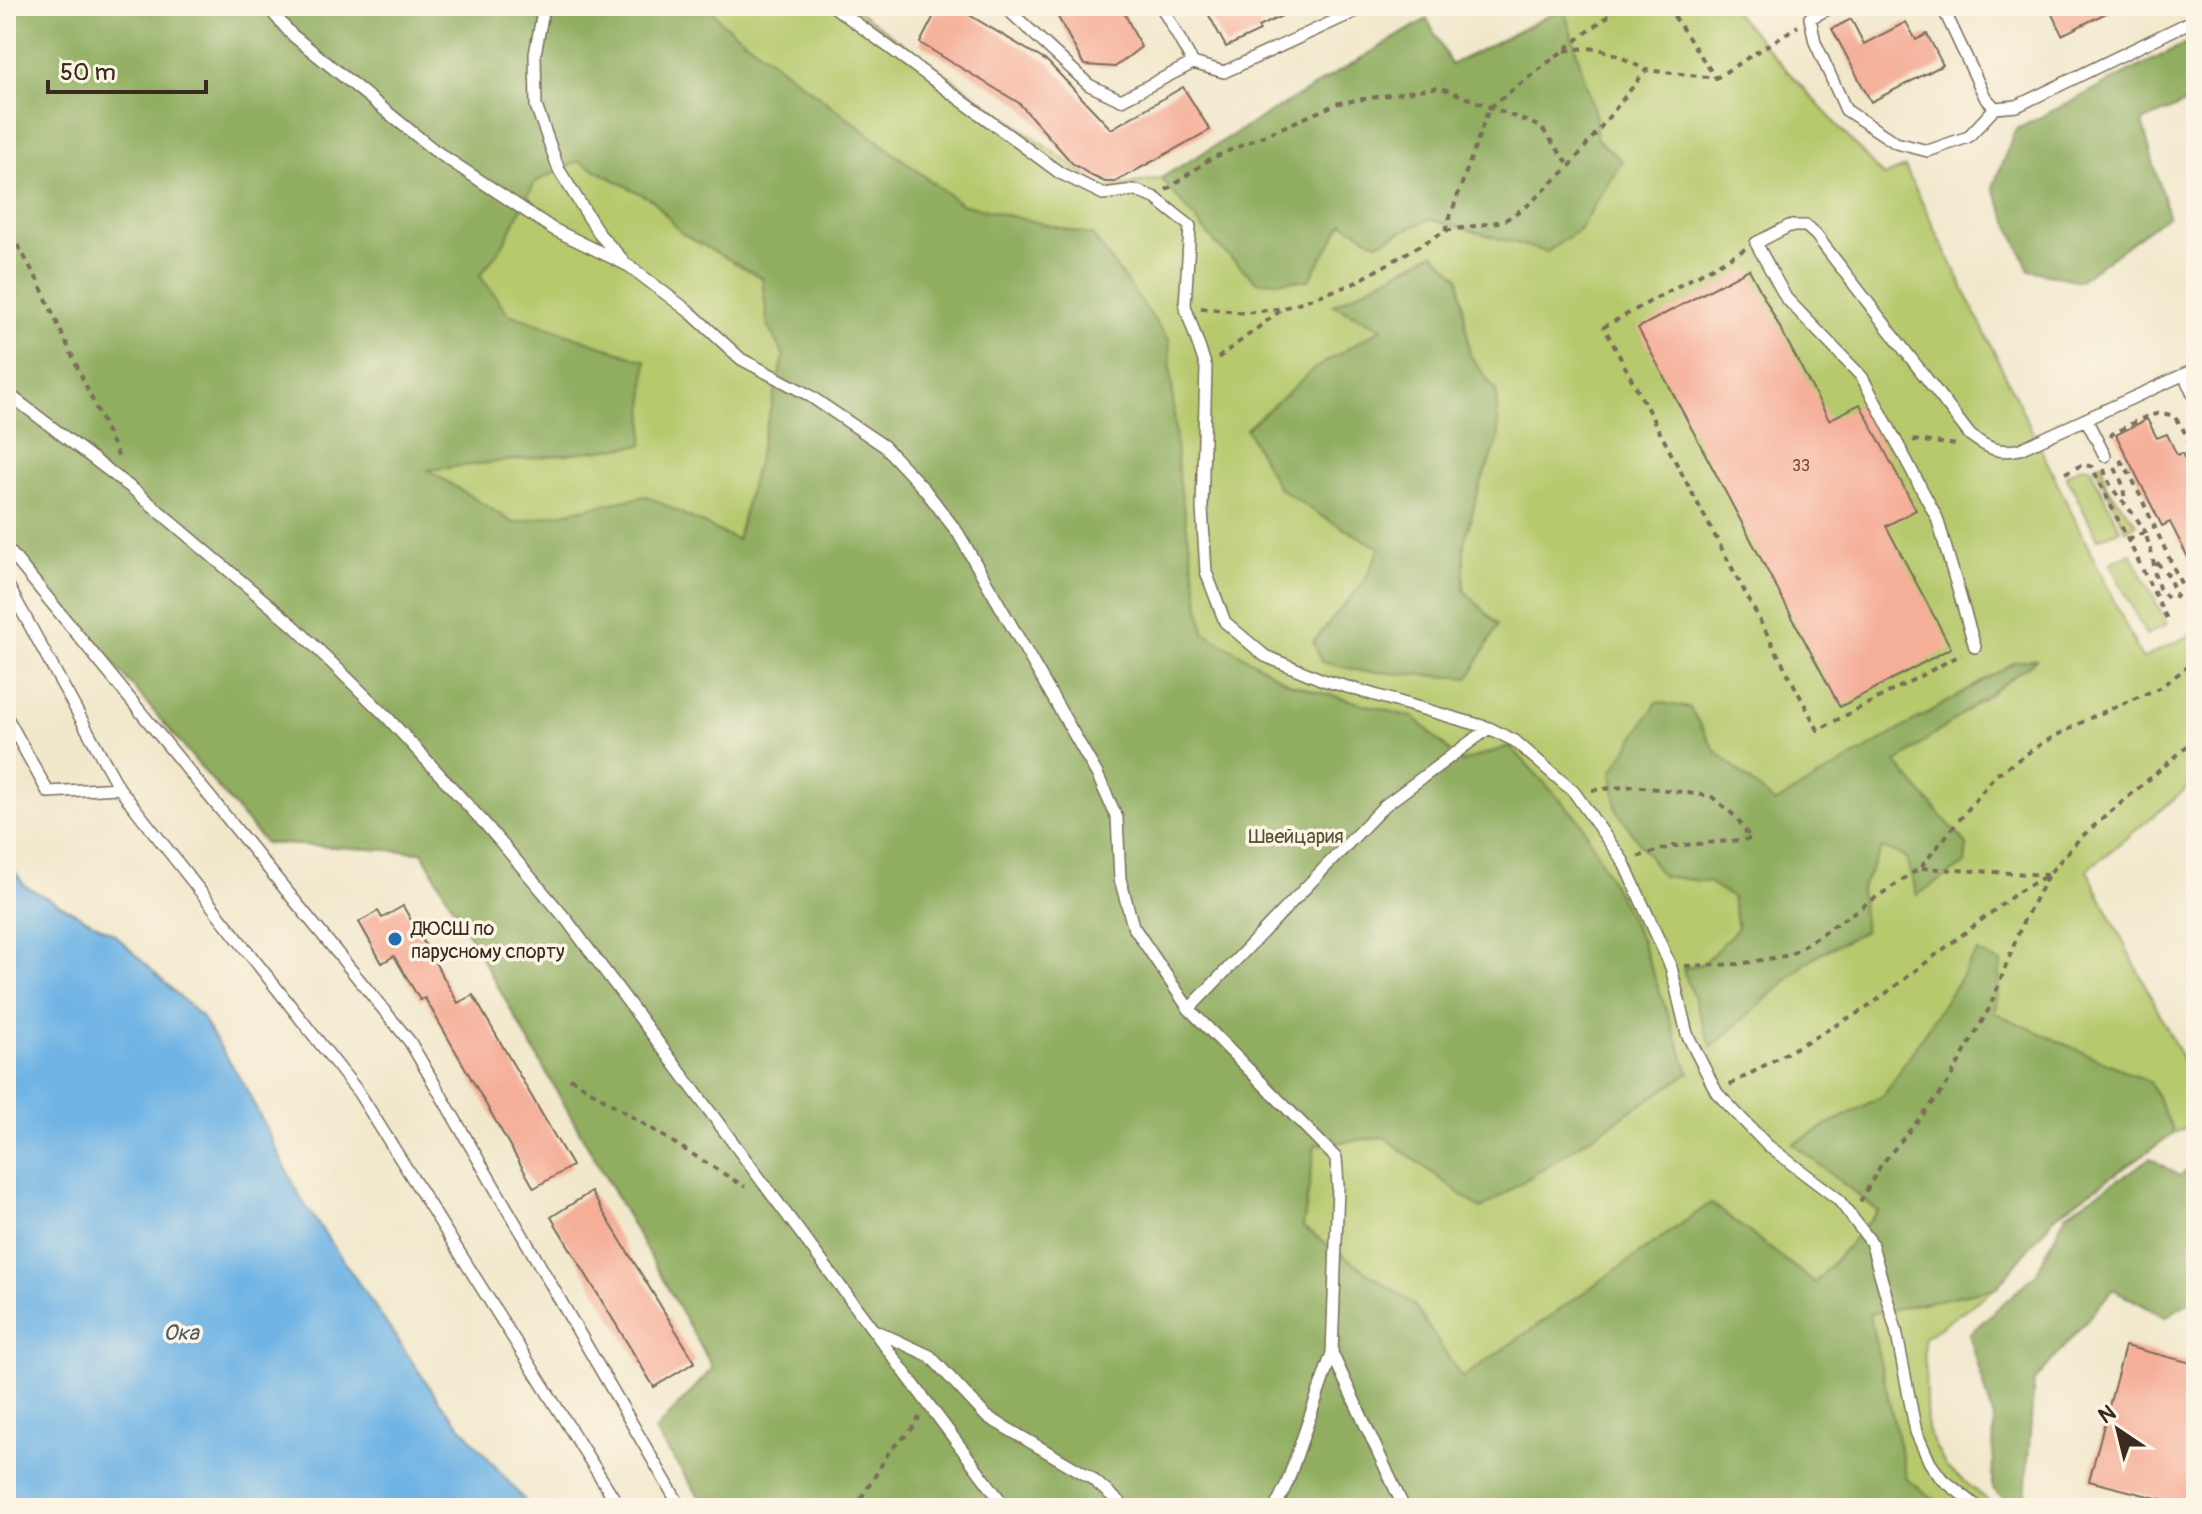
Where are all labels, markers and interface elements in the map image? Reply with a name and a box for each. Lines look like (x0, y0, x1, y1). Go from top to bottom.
scale bar (48, 44, 206, 94)
text: 50 m (60, 58, 116, 87)
house number: 33 (1792, 456, 1810, 476)
park label: Швейцария (1248, 824, 1344, 849)
place label: ДЮСШ по парусному спорту (410, 916, 565, 964)
marker: ДЮСШ по парусному спорту (386, 930, 404, 948)
water label: Ока (163, 1319, 201, 1347)
north arrow (2078, 1390, 2158, 1470)
text: N (2093, 1399, 2121, 1430)

